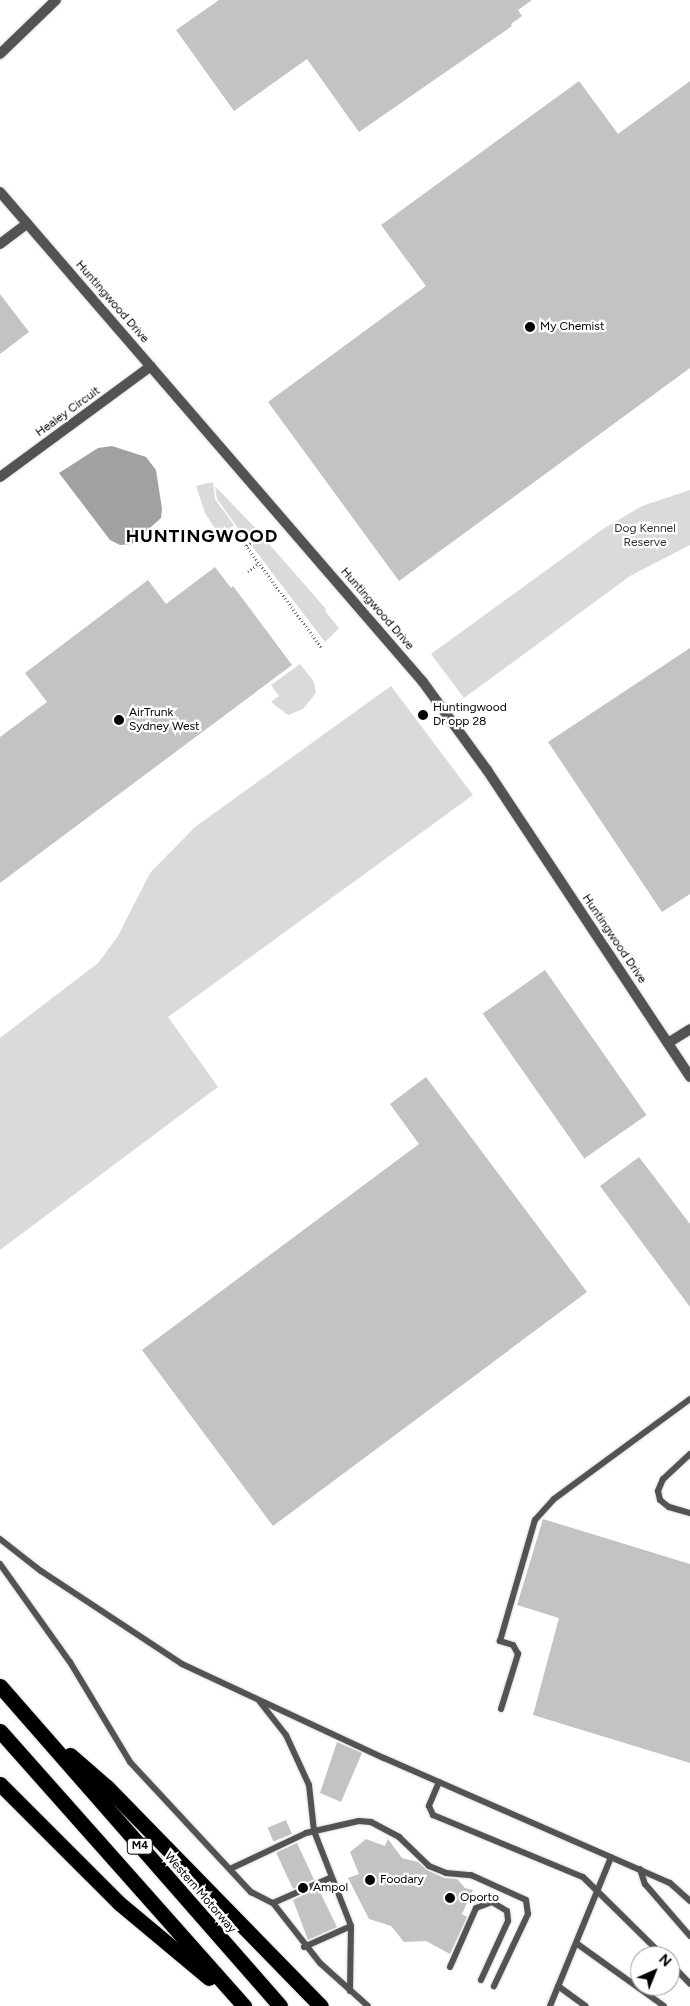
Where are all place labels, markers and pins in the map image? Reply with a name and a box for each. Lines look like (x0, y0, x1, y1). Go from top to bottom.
place label: My Chemist (540, 320, 604, 334)
marker: My Chemist (524, 321, 536, 333)
place label: Huntingwood Dr opp 28 (433, 701, 507, 729)
place label: AirTrunk Sydney West (129, 706, 200, 734)
marker: Huntingwood Dr opp 28 (417, 709, 429, 721)
marker: AirTrunk Sydney West (113, 714, 125, 726)
place label: Foodary (380, 1873, 424, 1887)
marker: Foodary (364, 1874, 376, 1886)
place label: Ampol (313, 1881, 348, 1895)
marker: Ampol (297, 1882, 309, 1894)
place label: Oporto (460, 1891, 499, 1905)
marker: Oporto (444, 1892, 456, 1904)

